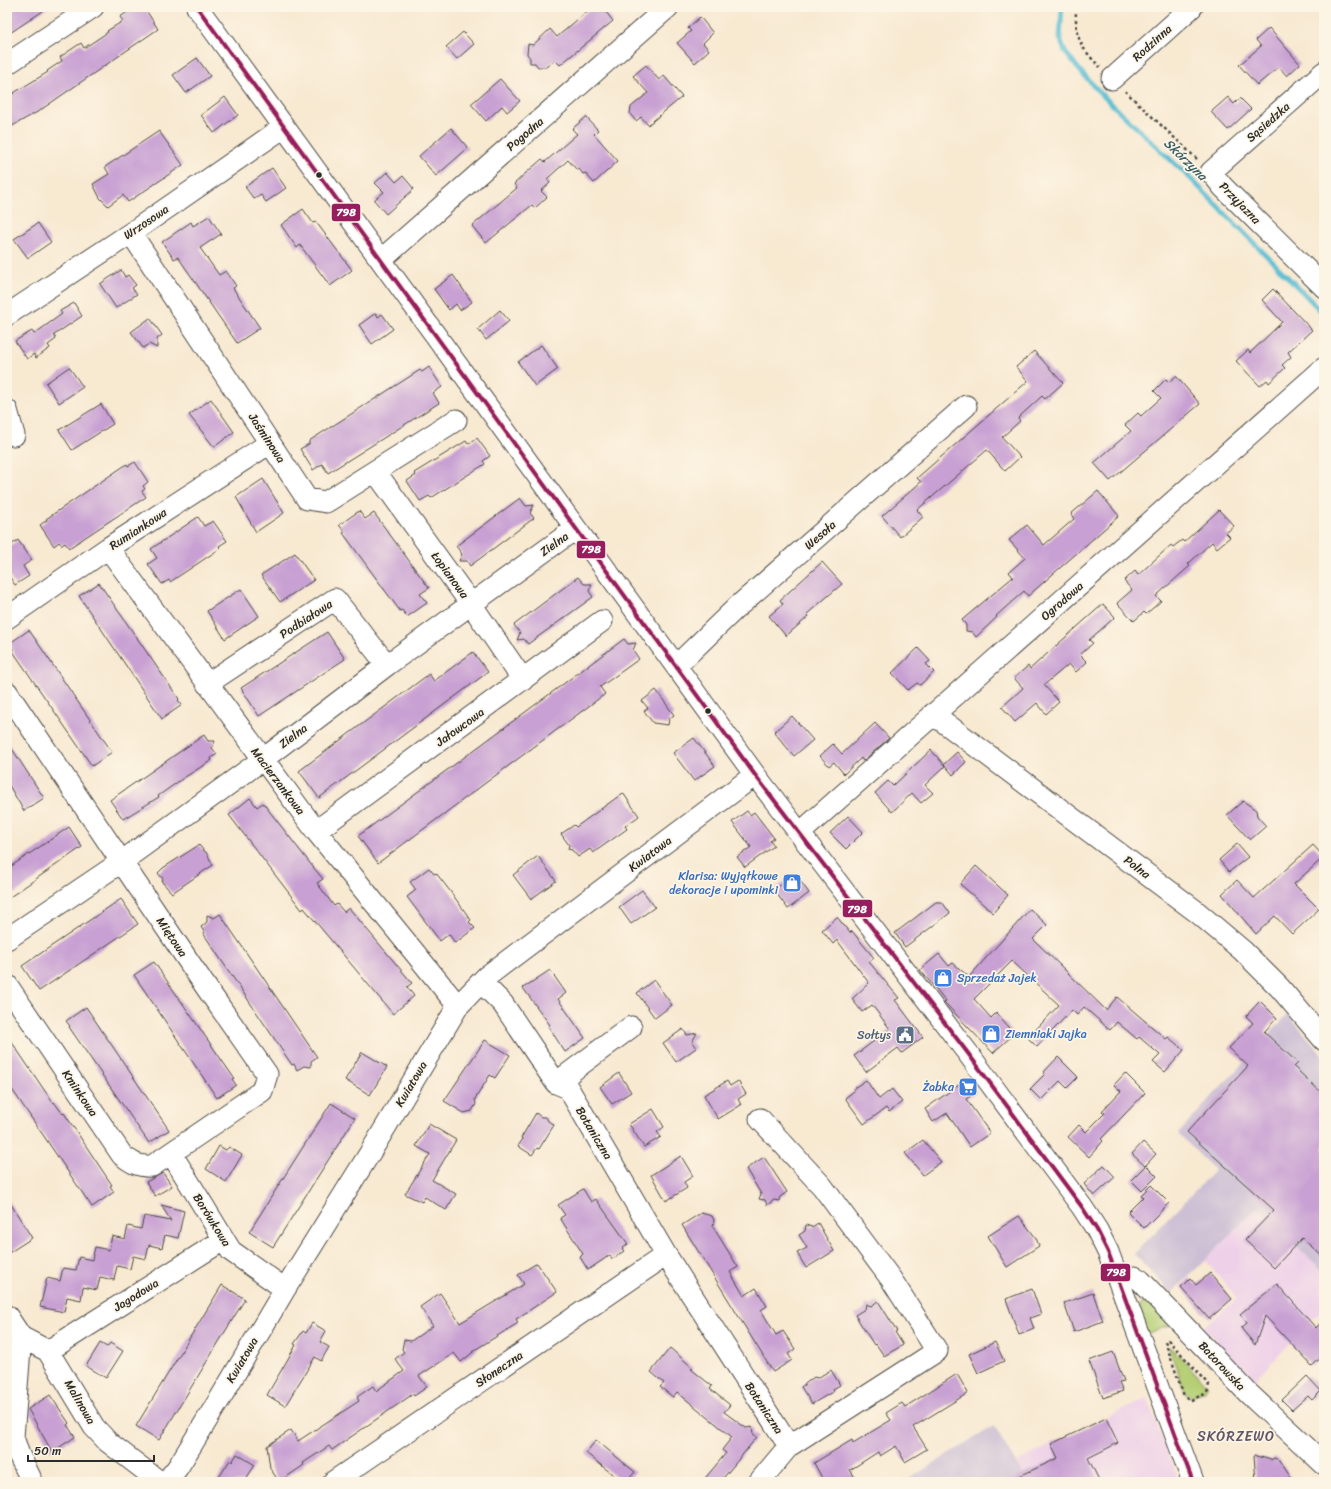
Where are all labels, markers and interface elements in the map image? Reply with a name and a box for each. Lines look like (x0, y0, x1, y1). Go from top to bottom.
street label: Rodzinna (1127, 19, 1177, 67)
street label: Sąsiedzka (1241, 96, 1295, 148)
street label: Pogodna (501, 111, 549, 157)
water label: Skórzyna (1158, 133, 1214, 187)
unlabelled marker (314, 170, 324, 180)
street label: Przyjazna (1214, 176, 1267, 230)
street label: Wrzosowa (119, 199, 173, 245)
line badge: 798 (331, 203, 361, 222)
text: 798 (336, 203, 356, 222)
street label: Jaśminowa (242, 408, 292, 468)
street label: Rumiankowa (105, 501, 172, 556)
street label: Wesoła (799, 515, 841, 555)
street label: Zielna (535, 526, 573, 562)
line badge: 798 (576, 540, 606, 559)
text: 798 (581, 540, 601, 559)
street label: Łopianowa (425, 547, 475, 604)
street label: Ogrodowa (1035, 576, 1089, 626)
street label: Podbiałowa (275, 593, 338, 645)
street label: Jałowcowa (430, 702, 489, 753)
unlabelled marker (703, 706, 713, 716)
street label: Zielna (274, 718, 312, 754)
street label: Macierzankowa (245, 742, 311, 820)
street label: Kwiatowa (623, 830, 677, 878)
street label: Polna (1119, 849, 1156, 885)
place label: Klarisa: Wyjątkowe dekoracje i upominki (669, 865, 779, 901)
shop icon: Klarisa: Wyjątkowe dekoracje i upominki (781, 872, 803, 894)
line badge: 798 (842, 899, 873, 918)
text: 798 (847, 900, 867, 919)
street label: Miętowa (150, 912, 194, 962)
shop icon: Sprzedaż Jajek (932, 967, 954, 989)
place label: Sprzedaż Jajek (957, 967, 1037, 989)
shop icon: Ziemniaki Jajka (980, 1023, 1002, 1045)
place label: Ziemniaki Jajka (1005, 1023, 1087, 1045)
place label: Sołtys (857, 1024, 891, 1046)
public building icon: Sołtys (894, 1024, 916, 1046)
street label: Kwiatowa (389, 1057, 433, 1111)
street label: Kminkowa (56, 1065, 104, 1121)
place label: Żabka (922, 1076, 955, 1098)
supermarket icon: Żabka (957, 1076, 979, 1098)
street label: Botaniczna (569, 1102, 619, 1164)
street label: Borówkowa (187, 1189, 237, 1251)
line badge: 798 (1100, 1263, 1131, 1282)
text: 798 (1106, 1263, 1126, 1282)
street label: Jagodowa (108, 1272, 163, 1318)
street label: Kwiatowa (220, 1333, 264, 1387)
street label: Batorowska (1193, 1336, 1251, 1396)
street label: Słoneczna (470, 1345, 528, 1393)
street label: Malinowa (58, 1375, 102, 1429)
street label: Botaniczna (739, 1377, 789, 1439)
district label: SKÓRZEWO (1197, 1424, 1275, 1449)
scale bar (28, 1437, 154, 1463)
text: 50 m (34, 1440, 61, 1462)

